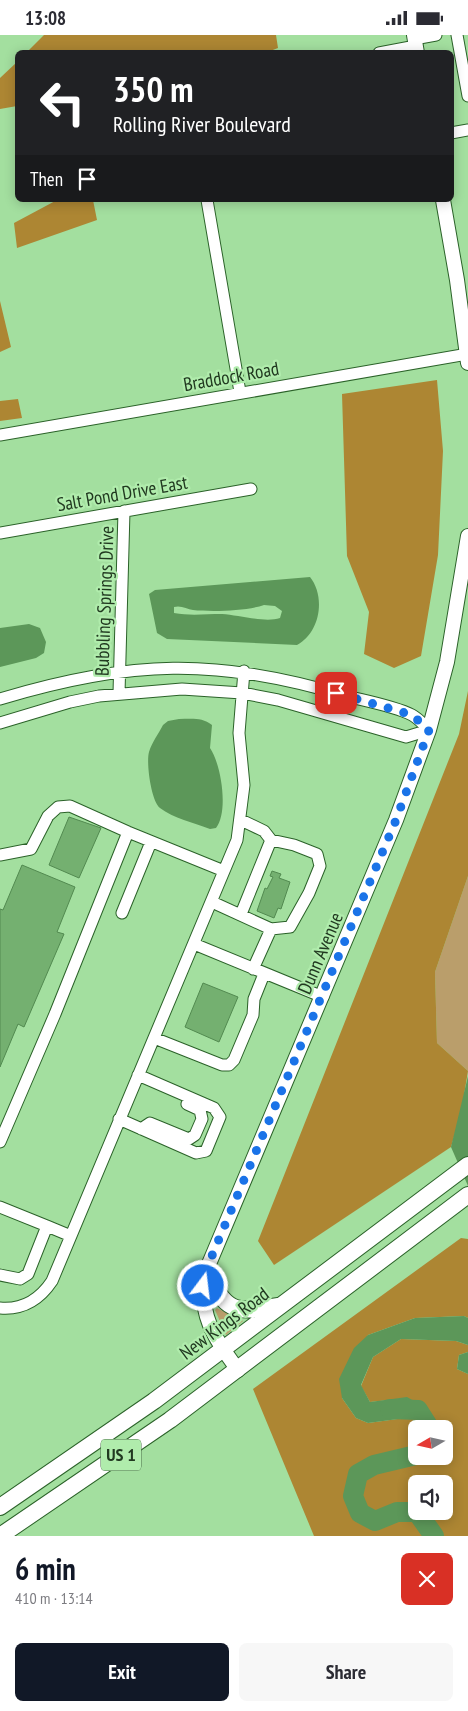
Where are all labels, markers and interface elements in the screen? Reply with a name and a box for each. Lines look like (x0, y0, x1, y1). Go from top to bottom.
text: 13:08 (25, 6, 66, 30)
text: 350 m (113, 66, 194, 112)
icon: left (30, 70, 95, 135)
text: Rolling River Boulevard (113, 110, 291, 138)
icon: arrive (73, 165, 101, 193)
text: Then (30, 167, 63, 191)
street label: Braddock Road (181, 356, 281, 396)
street label: Salt Pond Drive East (55, 470, 190, 516)
street label: Bubbling Springs Drive (89, 525, 119, 676)
pin (315, 672, 357, 714)
icon: arrive (322, 679, 350, 707)
street label: Dunn Avenue (292, 908, 348, 997)
position arrow (176, 1259, 228, 1311)
street label: New Kings Road (175, 1282, 273, 1364)
north arrow (408, 1420, 452, 1465)
map controls (408, 1420, 453, 1520)
road number: US 1 (101, 1439, 141, 1471)
button: sound (408, 1475, 453, 1520)
text: 6 min (15, 1549, 76, 1588)
button: close (401, 1553, 453, 1605)
text: 410 m · 13:14 (15, 1588, 93, 1608)
button: Exit (15, 1643, 229, 1701)
button: Share (239, 1643, 453, 1701)

